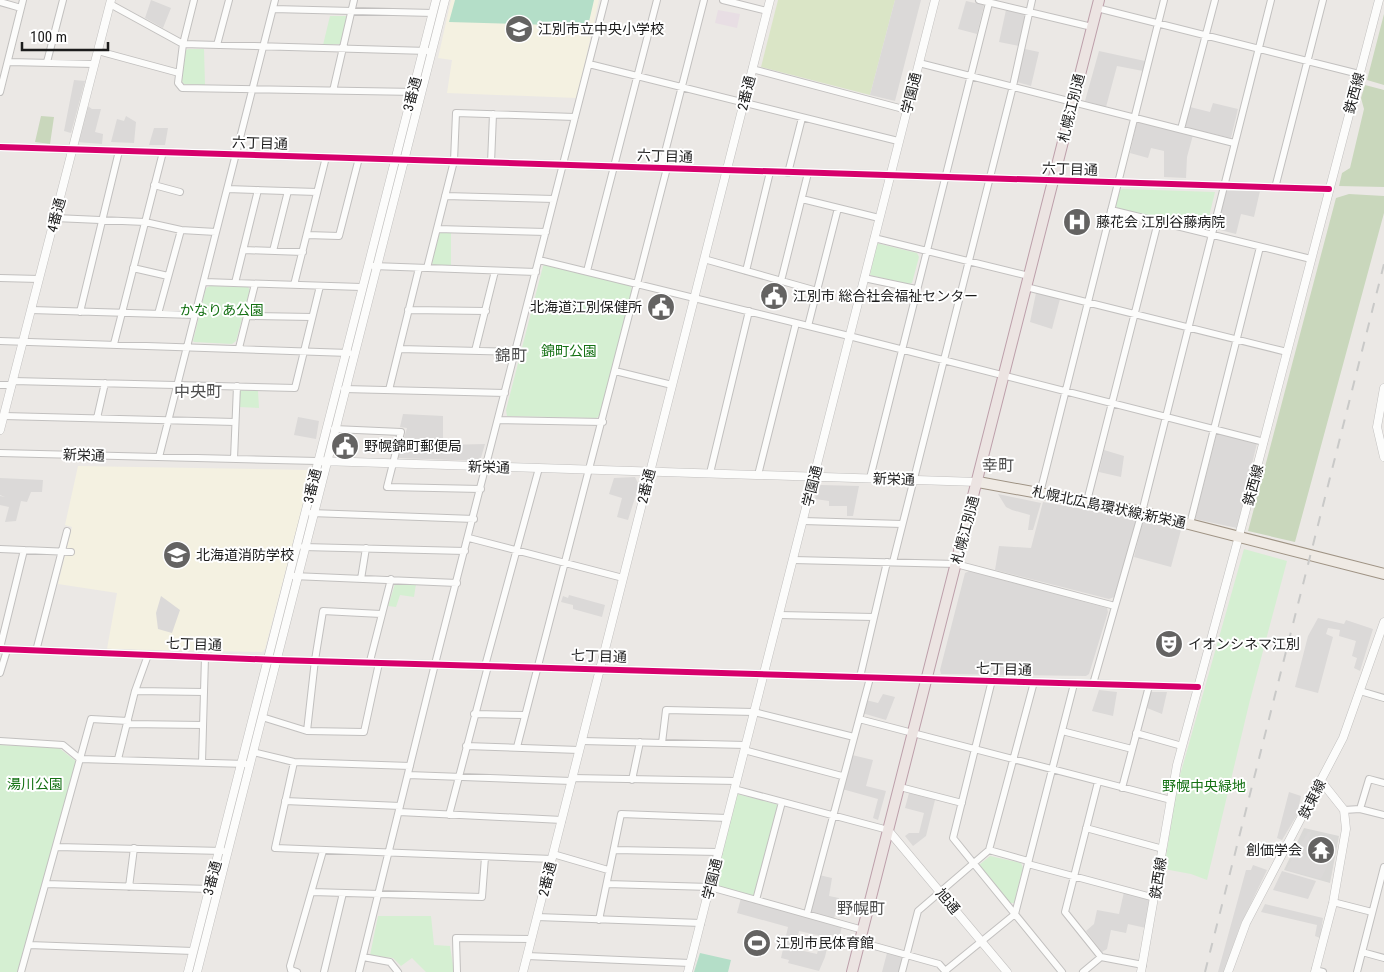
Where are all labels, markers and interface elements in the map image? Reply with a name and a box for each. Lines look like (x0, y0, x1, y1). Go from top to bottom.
school or university icon: 江別市立中央小学校 (504, 14, 534, 44)
scale bar (22, 20, 109, 52)
place label: 江別市立中央小学校 (538, 21, 664, 37)
text: 100 m (30, 28, 67, 46)
street label: 学園通 (898, 71, 924, 115)
street label: 鉄西線 (1341, 71, 1367, 115)
street label: 札幌江別通 (1055, 72, 1087, 144)
street label: 2番通 (734, 74, 758, 112)
street label: 3番通 (400, 75, 424, 113)
street label: 六丁目通 (232, 134, 288, 152)
street label: 六丁目通 (637, 147, 693, 165)
street label: 六丁目通 (1042, 160, 1098, 178)
street label: 4番通 (44, 196, 68, 234)
hospital icon: 藤花会 江別谷藤病院 (1062, 207, 1092, 237)
place label: 藤花会 江別谷藤病院 (1096, 214, 1225, 230)
public building icon: 江別市 総合社会福祉センター (759, 281, 789, 311)
place label: 江別市 総合社会福祉センター (793, 288, 978, 304)
public building icon: 北海道江別保健所 (646, 292, 676, 322)
place label: 北海道江別保健所 (530, 299, 642, 315)
park label: かなりあ公園 (180, 302, 264, 318)
park label: 錦町公園 (541, 343, 597, 359)
district label: 錦町 (495, 346, 527, 365)
district label: 中央町 (174, 382, 222, 401)
public building icon: 野幌錦町郵便局 (330, 431, 360, 461)
place label: 野幌錦町郵便局 (364, 438, 462, 454)
street label: 新栄通 (63, 446, 105, 464)
district label: 幸町 (982, 456, 1014, 475)
street label: 新栄通 (468, 458, 510, 476)
street label: 鉄西線 (1240, 463, 1266, 507)
street label: 学園通 (799, 464, 825, 508)
street label: 3番通 (300, 467, 324, 505)
street label: 2番通 (634, 467, 658, 505)
street label: 新栄通 (873, 470, 915, 488)
street label: 札幌北広島環状線;新栄通 (1031, 483, 1187, 531)
street label: 札幌江別通 (948, 494, 982, 566)
school or university icon: 北海道消防学校 (162, 540, 192, 570)
place label: 北海道消防学校 (196, 547, 294, 563)
theatre icon: イオンシネマ江別 (1154, 629, 1184, 659)
street label: 七丁目通 (166, 635, 222, 653)
place label: イオンシネマ江別 (1188, 636, 1300, 652)
street label: 七丁目通 (571, 647, 627, 665)
street label: 七丁目通 (976, 660, 1032, 678)
park label: 湯川公園 (7, 776, 63, 792)
street label: 鉄東線 (1295, 777, 1329, 821)
park label: 野幌中央緑地 (1162, 778, 1246, 794)
temple icon: 創価学会 (1306, 835, 1336, 865)
place label: 創価学会 (1246, 842, 1302, 858)
street label: 鉄西線 (1147, 856, 1169, 900)
street label: 学園通 (699, 857, 725, 901)
street label: 3番通 (200, 859, 224, 897)
street label: 2番通 (535, 860, 559, 898)
street label: 旭通 (933, 885, 963, 917)
district label: 野幌町 (837, 899, 885, 918)
sports icon: 江別市民体育館 (742, 928, 772, 958)
place label: 江別市民体育館 (776, 935, 874, 951)

